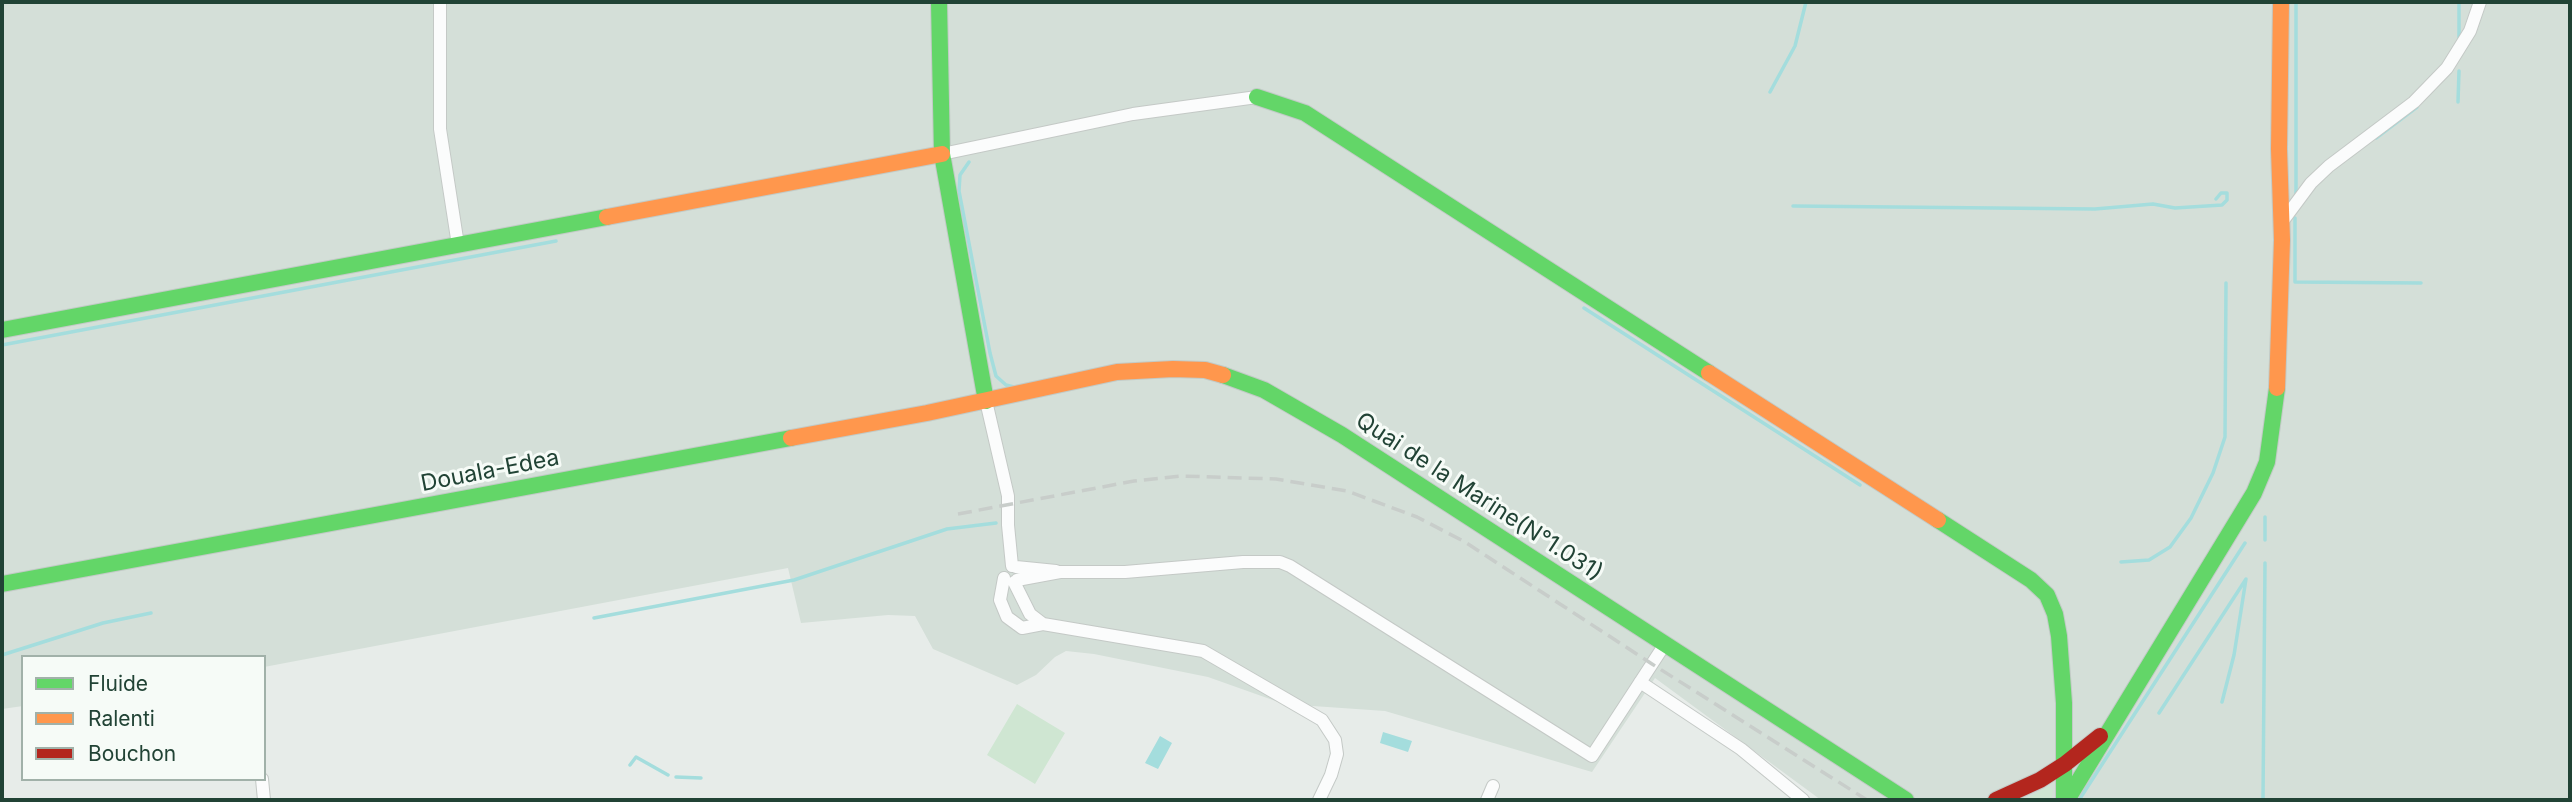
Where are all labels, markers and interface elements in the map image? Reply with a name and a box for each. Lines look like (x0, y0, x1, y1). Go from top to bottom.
street label: Quai de la Marine(N°1.031) (1351, 407, 1607, 587)
street label: Douala-Edea (418, 444, 562, 498)
legend (21, 655, 266, 781)
text: Fluide (88, 671, 148, 696)
text: Ralenti (88, 706, 155, 731)
text: Bouchon (88, 741, 176, 766)

